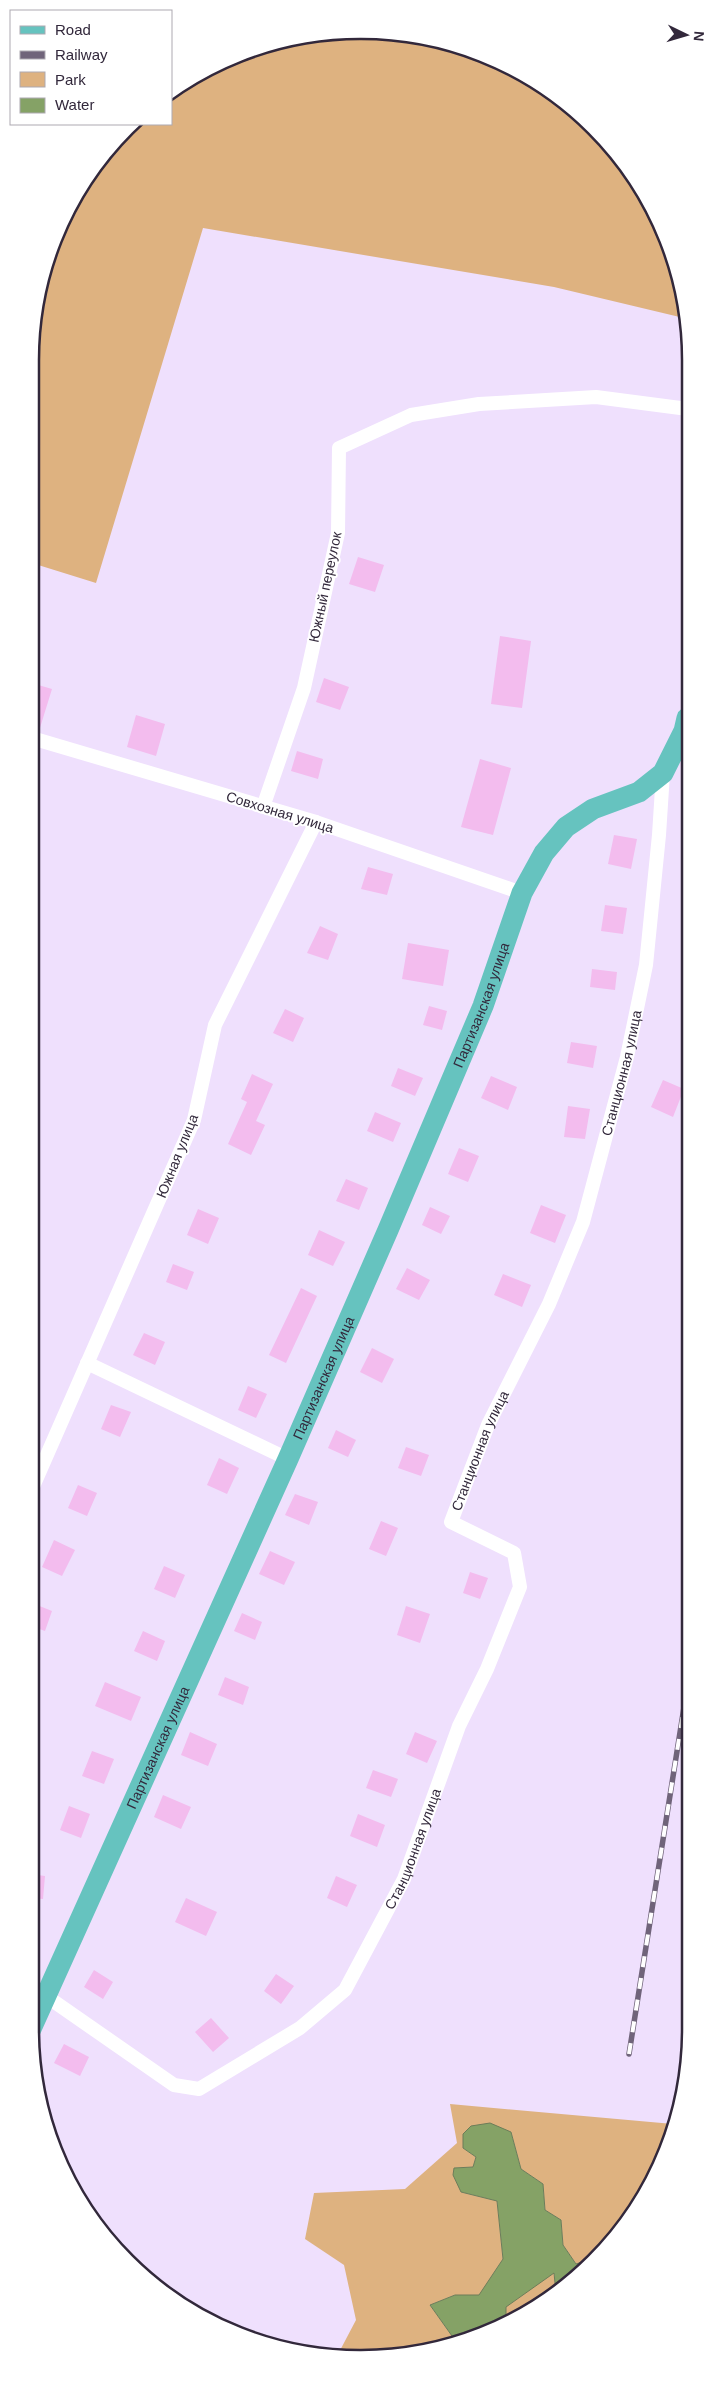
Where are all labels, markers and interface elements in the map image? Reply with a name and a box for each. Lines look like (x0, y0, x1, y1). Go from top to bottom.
legend (10, 10, 172, 125)
north arrow (661, 10, 711, 60)
text: Road (55, 21, 91, 38)
text: N (691, 30, 707, 42)
text: Railway (55, 46, 108, 63)
text: Park (55, 71, 86, 88)
text: Water (55, 96, 94, 113)
street label: Южный переулок (305, 529, 345, 644)
street label: Совхозная улица (224, 788, 336, 836)
street label: Партизанская улица (450, 940, 512, 1070)
street label: Станционная улица (598, 1009, 644, 1138)
street label: Южная улица (153, 1112, 201, 1200)
street label: Партизанская улица (290, 1314, 357, 1442)
street label: Станционная улица (448, 1388, 512, 1513)
street label: Партизанская улица (123, 1684, 193, 1811)
street label: Станционная улица (381, 1786, 444, 1912)

